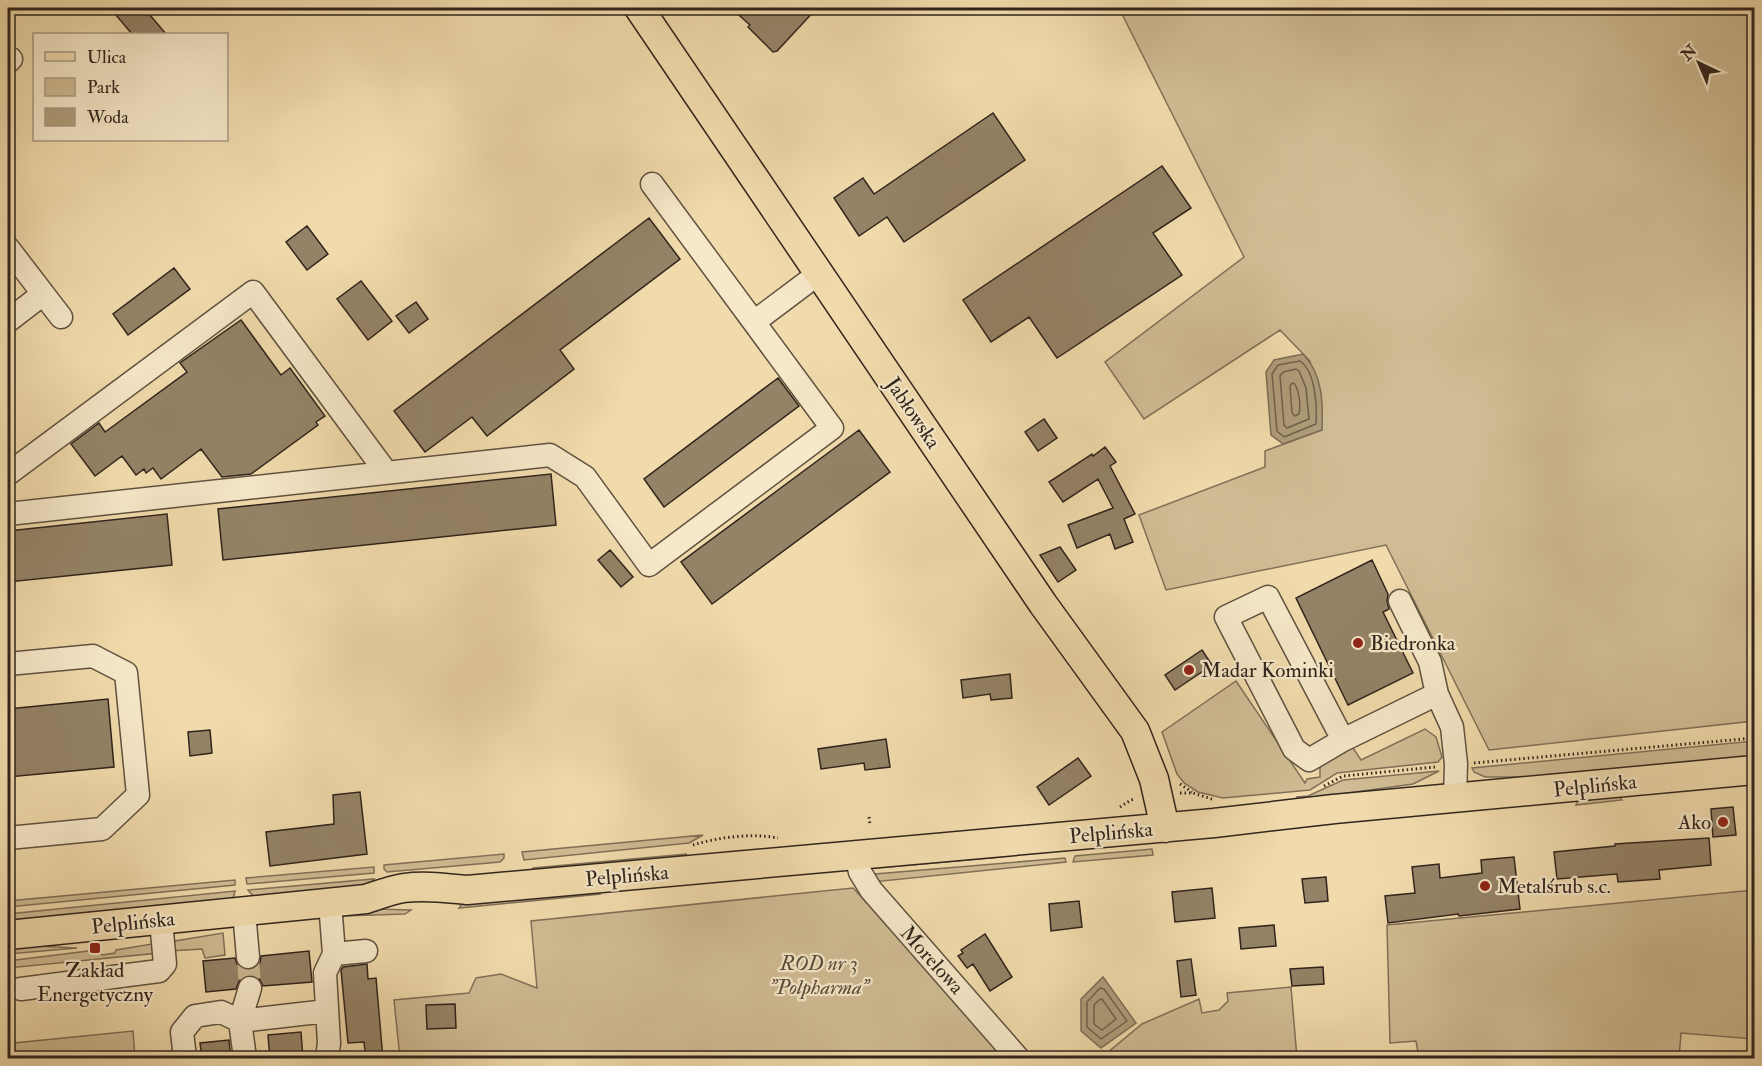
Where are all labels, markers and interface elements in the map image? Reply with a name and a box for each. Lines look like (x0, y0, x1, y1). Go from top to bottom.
legend (33, 33, 228, 141)
north arrow (1669, 33, 1729, 93)
text: N (1676, 40, 1702, 66)
text: Ulica (87, 46, 127, 69)
text: Park (87, 76, 120, 99)
text: Woda (86, 106, 129, 129)
street label: Jabłowska (879, 371, 947, 454)
place label: Biedronka (1370, 630, 1456, 657)
marker: Biedronka (1351, 636, 1365, 650)
place label: Madar Kominki (1201, 657, 1334, 684)
marker: Madar Kominki (1182, 663, 1196, 677)
street label: Pelplińska (1552, 768, 1638, 804)
place label: Ako (1677, 809, 1711, 836)
marker: Ako (1716, 815, 1730, 829)
street label: Pelplińska (1068, 816, 1154, 850)
street label: Pelplińska (584, 859, 670, 893)
place label: Metalśrub s.c. (1497, 873, 1611, 900)
marker: Metalśrub s.c. (1478, 879, 1492, 893)
street label: Pelplińska (90, 905, 176, 941)
street label: Morelowa (894, 920, 970, 1000)
marker: Zakład Energetyczny (88, 941, 102, 955)
park label: ROD nr 3 "Polpharma" (769, 950, 871, 1001)
place label: Zakład Energetyczny (37, 957, 154, 1008)

